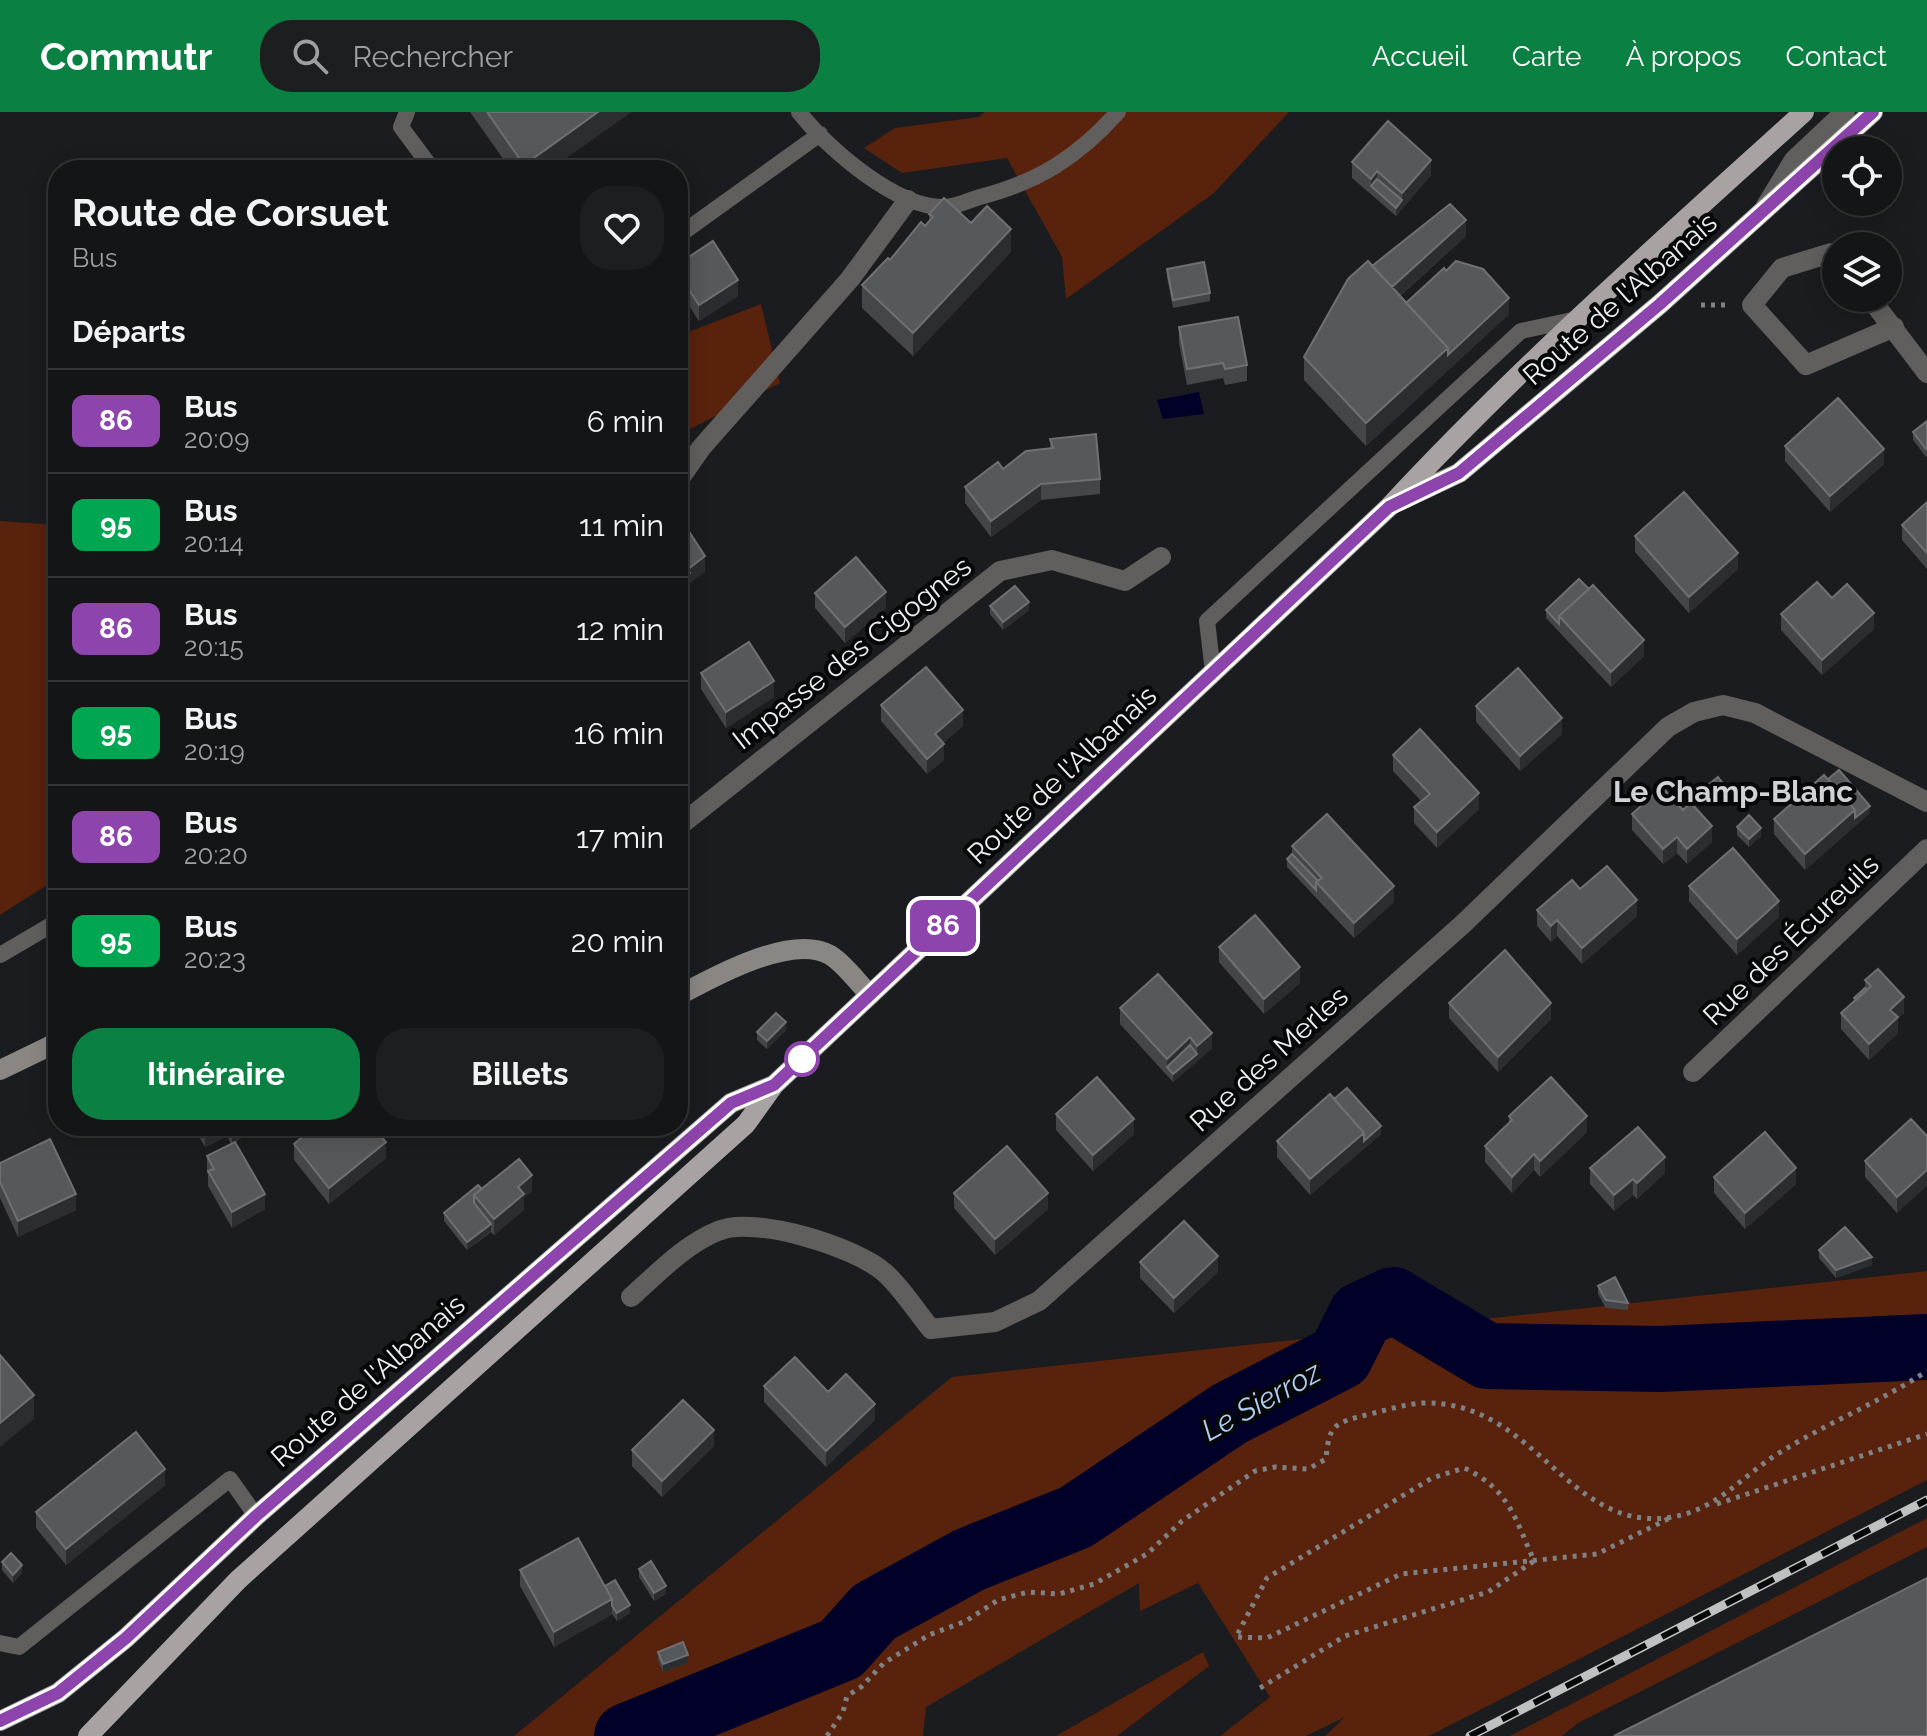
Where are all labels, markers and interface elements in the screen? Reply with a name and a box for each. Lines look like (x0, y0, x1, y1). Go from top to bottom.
search box (260, 20, 820, 92)
text: Commutr (40, 34, 212, 79)
icon: search (288, 34, 332, 78)
text: Rechercher (352, 39, 513, 74)
text: Accueil (1372, 40, 1468, 73)
text: Carte (1512, 40, 1582, 73)
text: À propos (1626, 40, 1742, 73)
text: Contact (1786, 40, 1887, 73)
map controls (1822, 136, 1902, 312)
button: locate (1822, 136, 1902, 216)
button: heart (580, 186, 664, 270)
text: Route de Corsuet (72, 190, 389, 235)
street label: Route de l'Albanais (1516, 206, 1724, 392)
button: layers (1822, 232, 1902, 312)
text: Bus (72, 243, 117, 273)
text: Départs (72, 314, 186, 349)
text: Bus (184, 389, 238, 424)
text: 86 (99, 404, 133, 437)
text: 6 min (587, 404, 664, 439)
text: 20:09 (184, 424, 250, 454)
text: Bus (184, 493, 238, 528)
text: 95 (100, 508, 132, 541)
text: 11 min (579, 508, 664, 543)
text: 20:14 (184, 528, 244, 558)
street label: Impasse des Cigognes (726, 550, 978, 756)
text: Bus (184, 597, 238, 632)
text: 86 (99, 612, 133, 645)
text: 12 min (576, 612, 664, 647)
text: 20:15 (184, 632, 244, 662)
street label: Route de l'Albanais (961, 679, 1163, 871)
text: Bus (184, 701, 238, 736)
text: 95 (100, 716, 132, 749)
text: 16 min (574, 716, 664, 751)
text: 20:19 (184, 736, 245, 766)
district label: Le Champ-Blanc (1613, 774, 1853, 809)
text: Bus (184, 805, 238, 840)
text: 86 (99, 820, 133, 853)
text: 17 min (576, 820, 664, 855)
text: 20:20 (184, 840, 248, 870)
street label: Rue des Écureuils (1696, 848, 1886, 1032)
line badge: 86 (907, 900, 979, 952)
text: Bus (184, 909, 238, 944)
text: 86 (926, 909, 960, 942)
text: 95 (100, 924, 132, 957)
text: 20 min (571, 924, 664, 959)
text: 20:23 (184, 944, 246, 974)
street label: Rue des Merles (1183, 980, 1355, 1138)
button: Itinéraire (72, 1028, 360, 1120)
button: Billets (376, 1028, 664, 1120)
unlabelled marker (785, 1042, 819, 1076)
street label: Route de l'Albanais (264, 1288, 472, 1474)
water label: Le Sierroz (1195, 1354, 1327, 1448)

